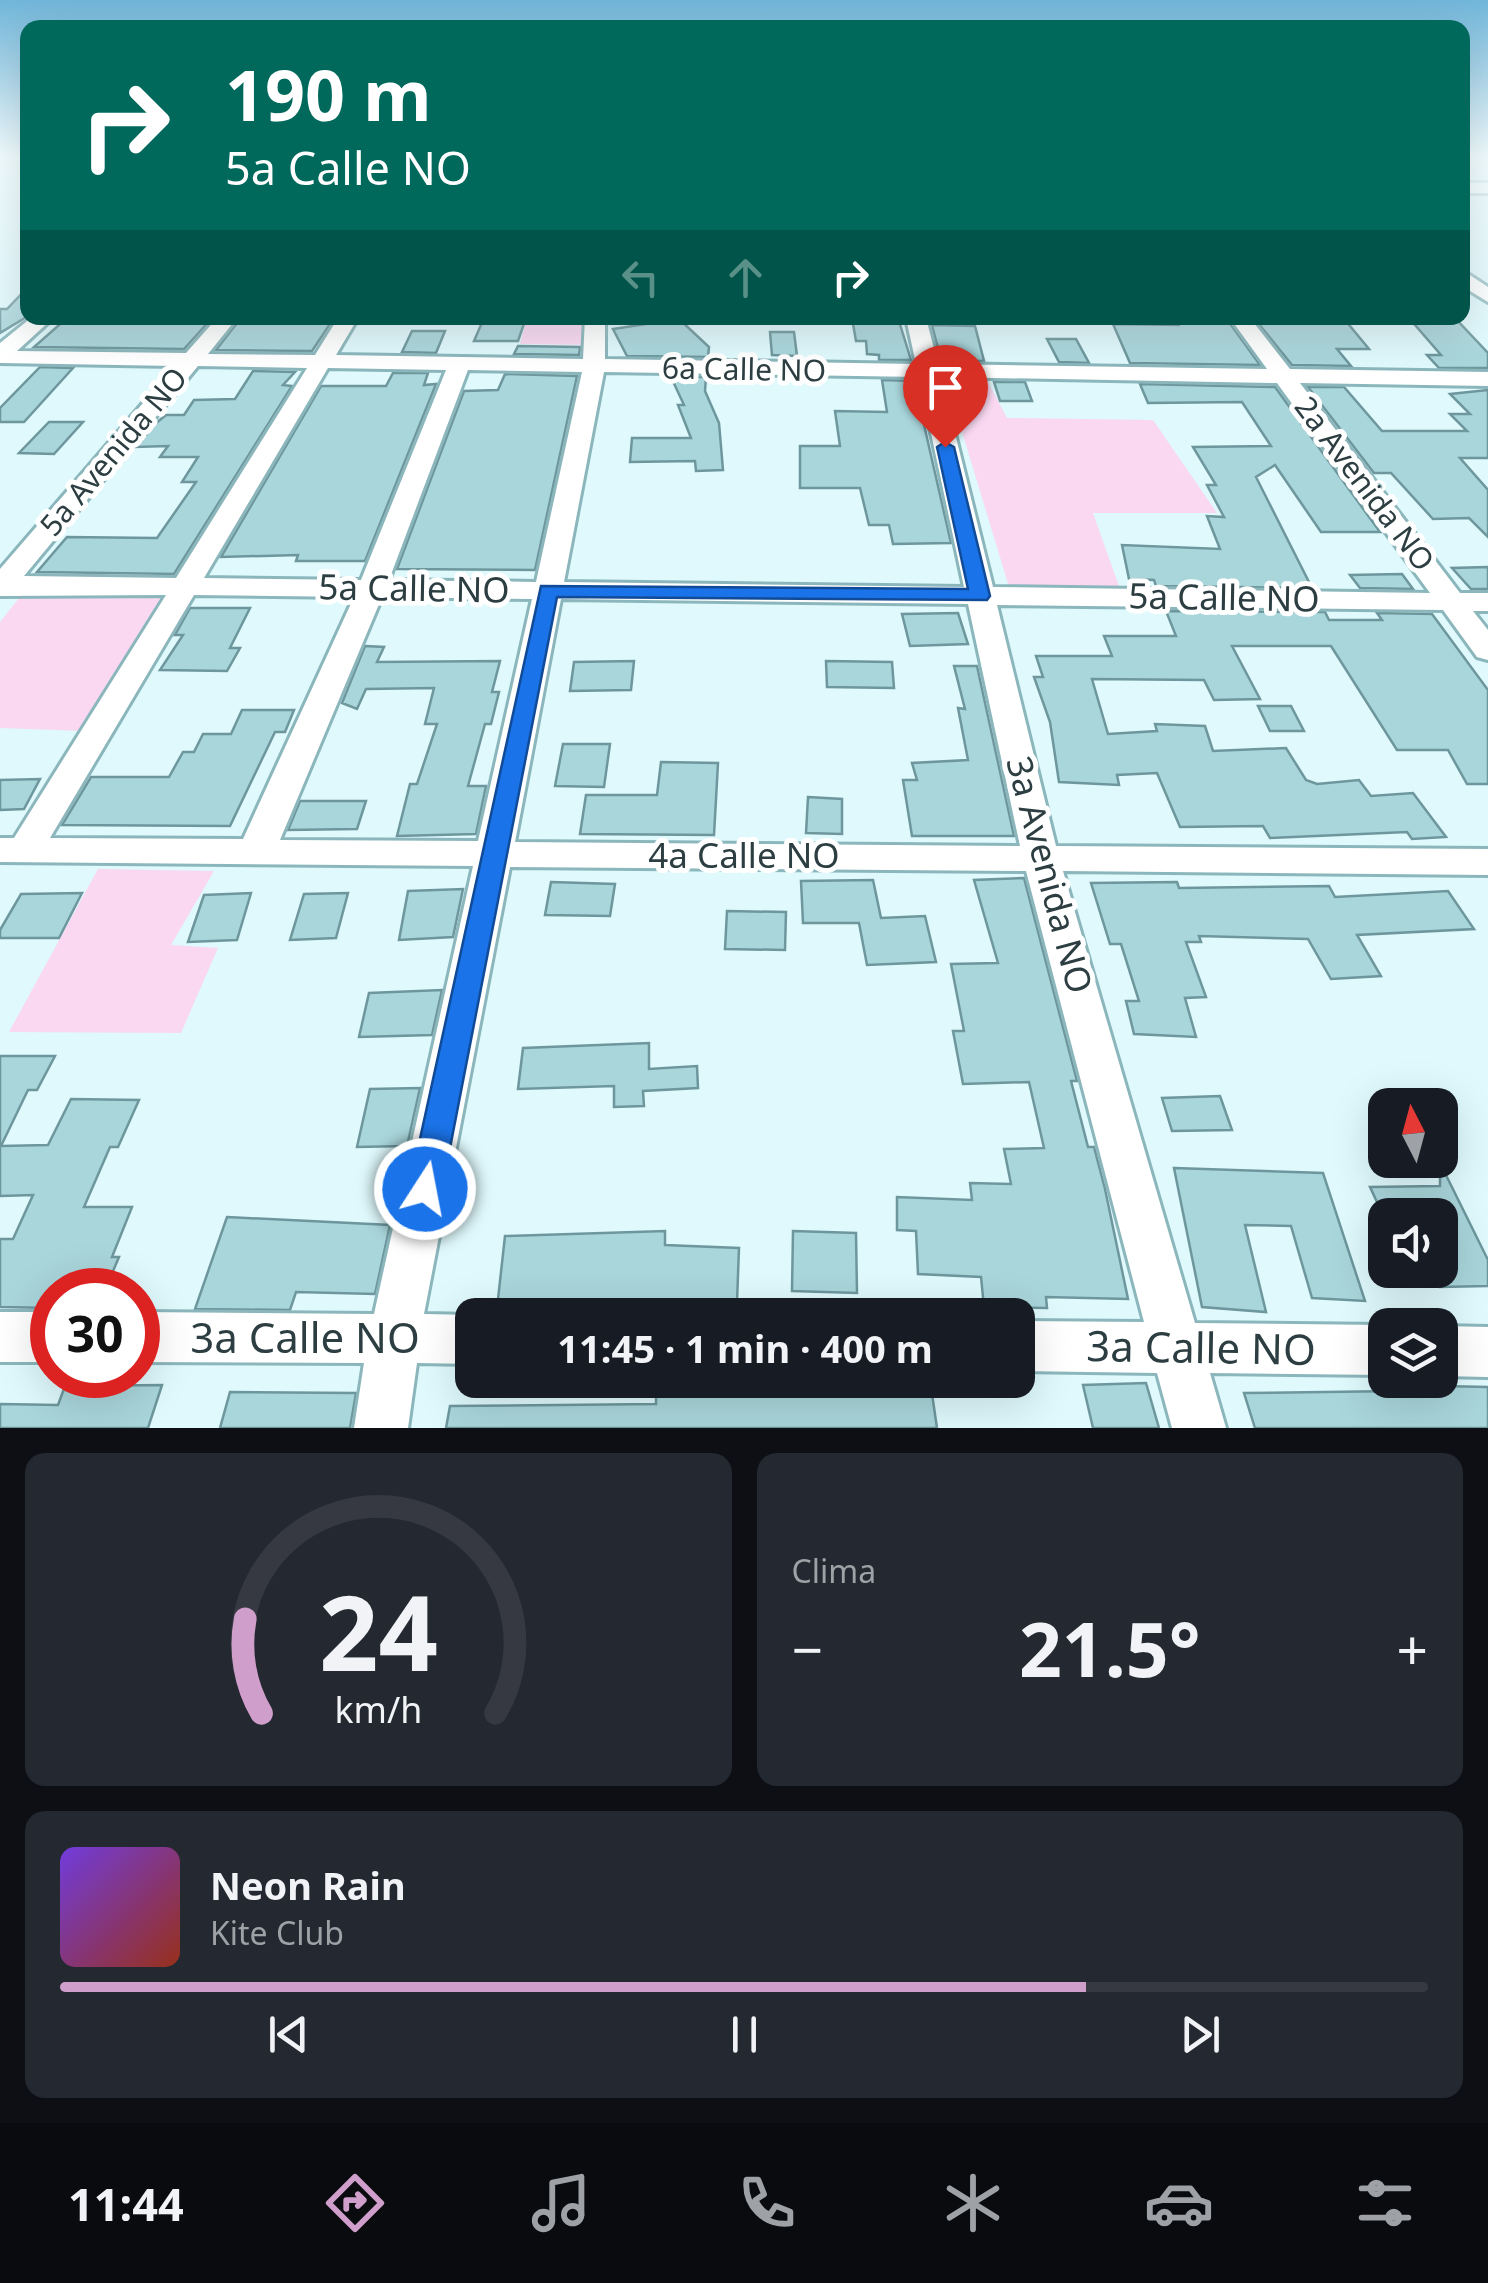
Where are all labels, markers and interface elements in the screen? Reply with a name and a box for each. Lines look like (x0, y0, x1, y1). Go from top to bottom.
text: 190 m (225, 46, 432, 142)
icon: right (60, 60, 190, 190)
text: 5a Calle NO (225, 137, 471, 198)
icon: left (613, 250, 668, 305)
icon: ahead (718, 250, 773, 305)
icon: right (823, 250, 878, 305)
pin (903, 345, 988, 448)
street label: 6a Calle NO (662, 347, 826, 390)
street label: 5a Avenida NO (30, 358, 196, 544)
icon: arrive (918, 360, 973, 415)
street label: 2a Avenida NO (1286, 387, 1444, 579)
street label: 5a Calle NO (318, 562, 510, 613)
street label: 5a Calle NO (1128, 571, 1320, 622)
street label: 3a Avenida NO (996, 751, 1105, 998)
street label: 4a Calle NO (648, 831, 840, 878)
north arrow (1368, 1088, 1458, 1178)
map controls (1368, 1088, 1458, 1398)
position arrow (373, 1137, 477, 1241)
button: sound (1368, 1198, 1458, 1288)
speed limit sign: 30 (30, 1268, 160, 1398)
street label: 3a Calle NO (190, 1308, 420, 1365)
button: layers (1368, 1308, 1458, 1398)
street label: 3a Calle NO (1086, 1316, 1316, 1377)
text: 11:45 · 1 min · 400 m (557, 1322, 933, 1374)
text: Clima (792, 1549, 876, 1592)
text: 24 (319, 1560, 438, 1701)
text: 21.5° (1019, 1597, 1201, 1699)
text: − (792, 1611, 823, 1686)
text: + (1397, 1611, 1428, 1686)
text: km/h (334, 1685, 422, 1733)
text: Neon Rain (210, 1859, 406, 1911)
text: Kite Club (210, 1911, 344, 1954)
icon: previous (261, 2007, 316, 2062)
icon: pause (717, 2007, 772, 2062)
icon: next (1173, 2007, 1228, 2062)
icon: directions (320, 2168, 390, 2238)
icon: music (526, 2168, 596, 2238)
icon: phone (732, 2168, 802, 2238)
icon: climate (938, 2168, 1008, 2238)
icon: car (1144, 2168, 1214, 2238)
icon: filters (1350, 2168, 1420, 2238)
text: 11:44 (68, 2173, 184, 2234)

